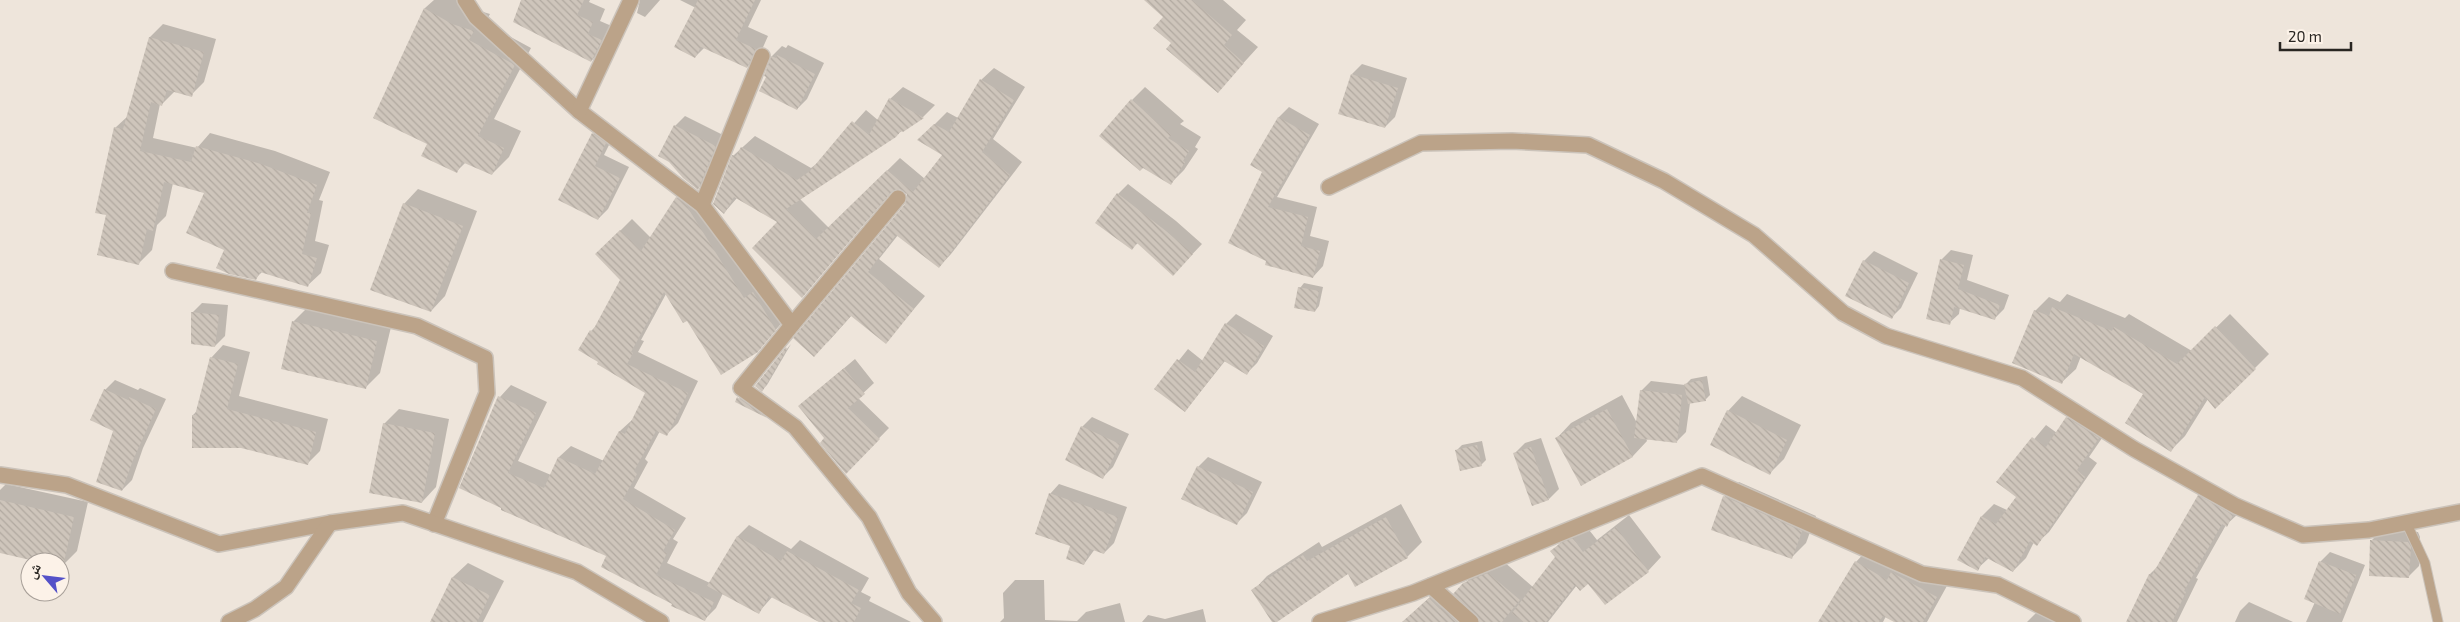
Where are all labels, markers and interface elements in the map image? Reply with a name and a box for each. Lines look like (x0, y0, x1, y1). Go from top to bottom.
scale bar (2280, 20, 2351, 52)
text: 20 m (2288, 27, 2322, 45)
north arrow (20, 552, 70, 602)
text: ش (22, 560, 45, 582)

